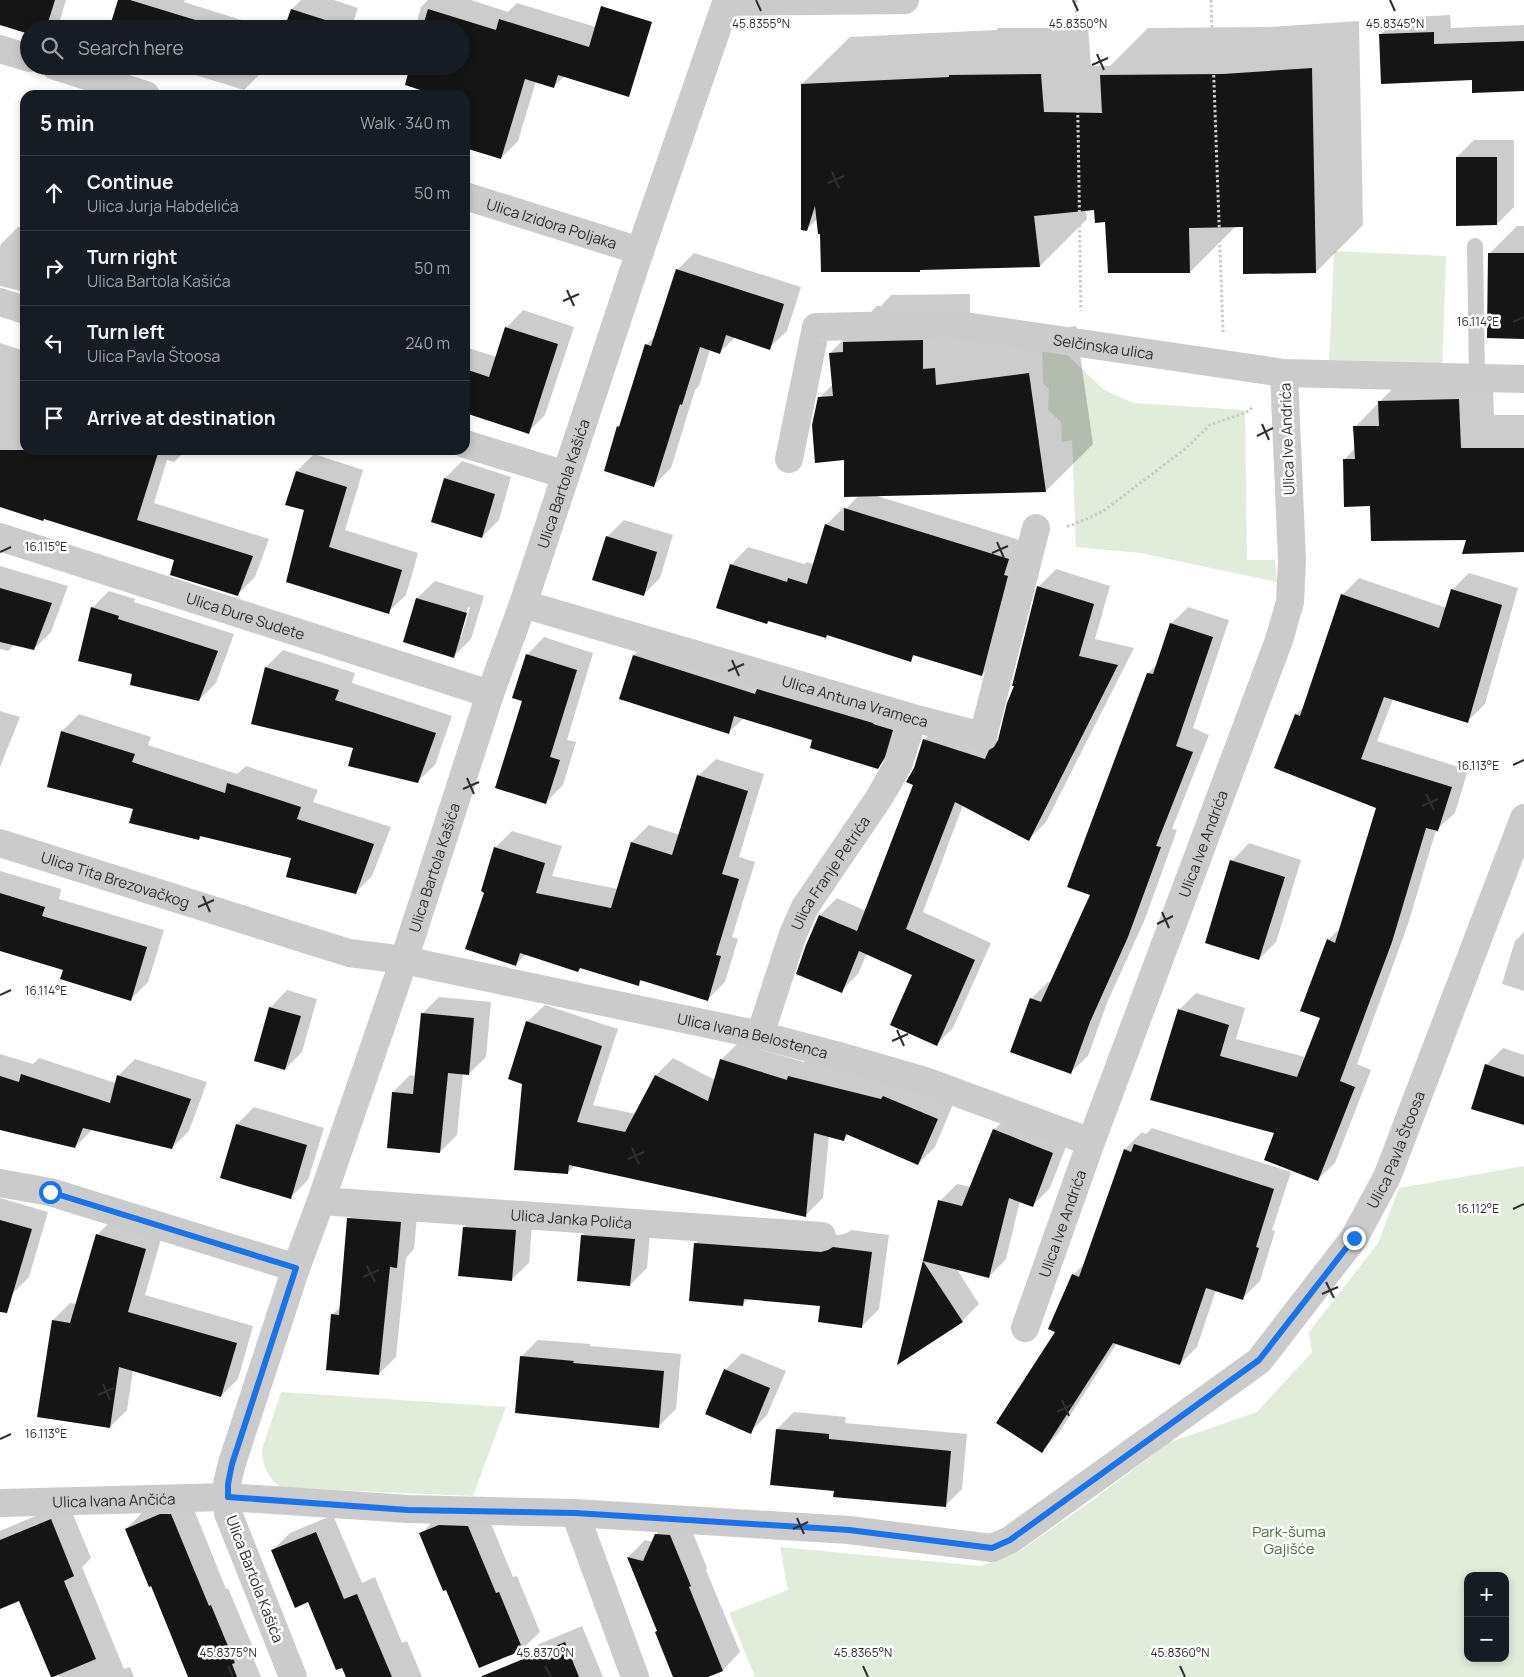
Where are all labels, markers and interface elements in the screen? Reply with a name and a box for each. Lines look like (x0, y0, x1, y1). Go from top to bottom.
text: 45.8355°N (732, 15, 790, 32)
text: 45.8350°N (1049, 15, 1107, 32)
text: 45.8345°N (1366, 15, 1424, 32)
search box (20, 20, 470, 75)
icon: search (38, 34, 66, 62)
text: Search here (78, 35, 184, 61)
text: 5 min (40, 109, 94, 137)
text: Walk · 340 m (360, 112, 450, 134)
text: Continue (87, 169, 173, 195)
icon: ahead (40, 179, 68, 207)
text: 50 m (414, 182, 450, 204)
street label: Ulica Izidora Poljaka (484, 193, 620, 254)
text: Ulica Jurja Habdelića (87, 195, 239, 217)
text: Turn right (87, 244, 177, 270)
icon: right (40, 254, 68, 282)
text: 50 m (414, 257, 450, 279)
text: Ulica Bartola Kašića (87, 270, 231, 292)
text: 16.114°E (1457, 313, 1499, 330)
text: Turn left (87, 319, 165, 345)
icon: left (40, 329, 68, 357)
street label: Selčinska ulica (1052, 329, 1155, 364)
text: 240 m (405, 332, 450, 354)
text: Ulica Pavla Štoosa (87, 345, 221, 367)
street label: Ulica Ive Andrića (1275, 382, 1299, 496)
icon: arrive (40, 404, 68, 432)
text: Arrive at destination (87, 405, 276, 431)
street label: Ulica Bartola Kašića (532, 416, 594, 551)
text: 16.115°E (25, 538, 67, 555)
street label: Ulica Đure Sudete (184, 587, 308, 645)
street label: Ulica Antuna Vrameca (780, 670, 931, 732)
text: 16.113°E (1457, 757, 1499, 774)
street label: Ulica Ive Andrića (1173, 787, 1232, 900)
street label: Ulica Bartola Kašića (403, 800, 465, 935)
street label: Ulica Franje Petrića (786, 812, 874, 933)
street label: Ulica Tita Brezovačkog (38, 846, 193, 913)
text: 16.114°E (25, 982, 67, 999)
street label: Ulica Ivana Belostenca (675, 1007, 830, 1063)
street label: Ulica Pavla Štoosa (1362, 1088, 1429, 1212)
street label: Ulica Ive Andrića (1033, 1167, 1091, 1280)
route start (39, 1181, 62, 1204)
text: 16.112°E (1457, 1200, 1499, 1217)
street label: Ulica Janka Polića (510, 1204, 633, 1233)
route end (1343, 1227, 1366, 1250)
text: 16.113°E (25, 1425, 67, 1442)
street label: Ulica Ivana Ančića (52, 1488, 176, 1512)
street label: Ulica Bartola Kašića (221, 1512, 289, 1646)
park label: Park-šuma Gajišće (1252, 1521, 1326, 1559)
map controls (1464, 1572, 1509, 1662)
button: + (1464, 1572, 1509, 1617)
button: − (1464, 1617, 1509, 1662)
text: 45.8375°N (199, 1644, 257, 1661)
text: 45.8370°N (516, 1644, 574, 1661)
text: 45.8365°N (834, 1644, 892, 1661)
text: 45.8360°N (1150, 1644, 1210, 1661)

